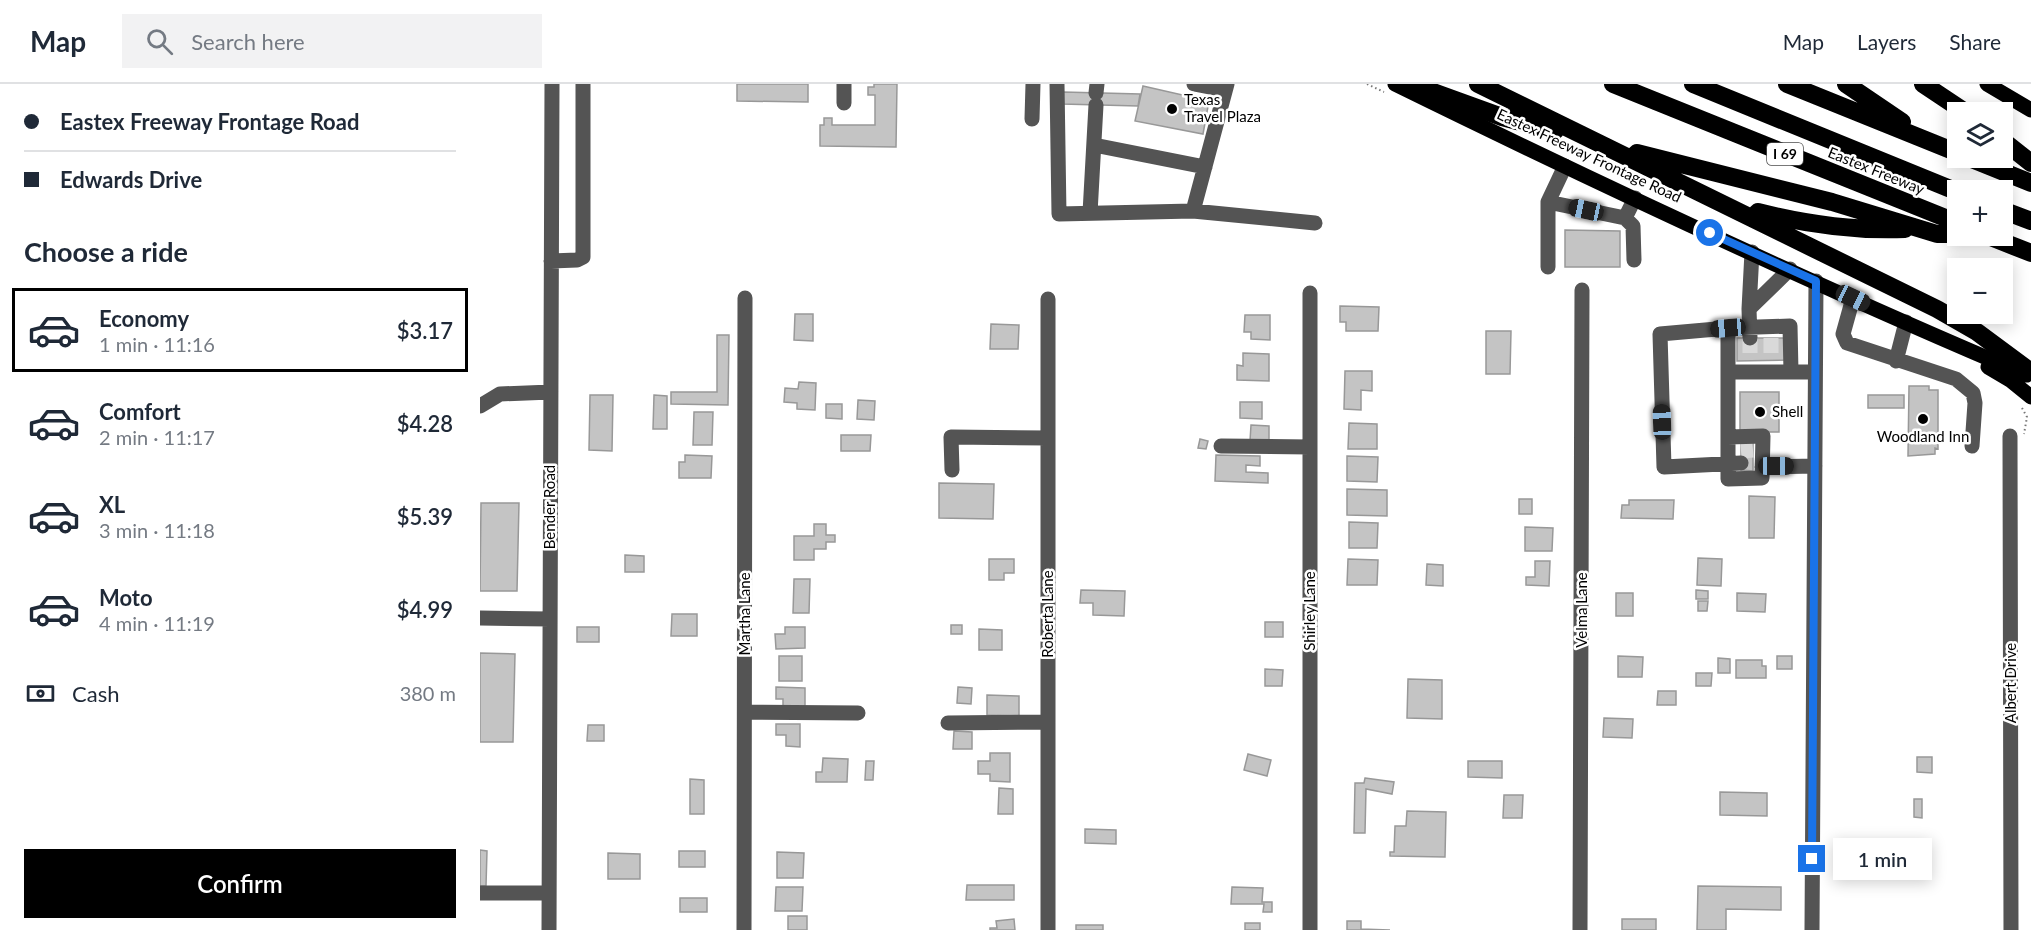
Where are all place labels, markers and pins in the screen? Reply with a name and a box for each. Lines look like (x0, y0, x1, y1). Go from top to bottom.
place label: Texas Travel Plaza (1184, 90, 1261, 125)
marker: Texas Travel Plaza (1165, 102, 1179, 116)
place label: Shell (1772, 402, 1803, 420)
marker: Shell (1753, 405, 1767, 419)
marker: Woodland Inn (1916, 412, 1930, 426)
place label: Woodland Inn (1877, 427, 1969, 445)

